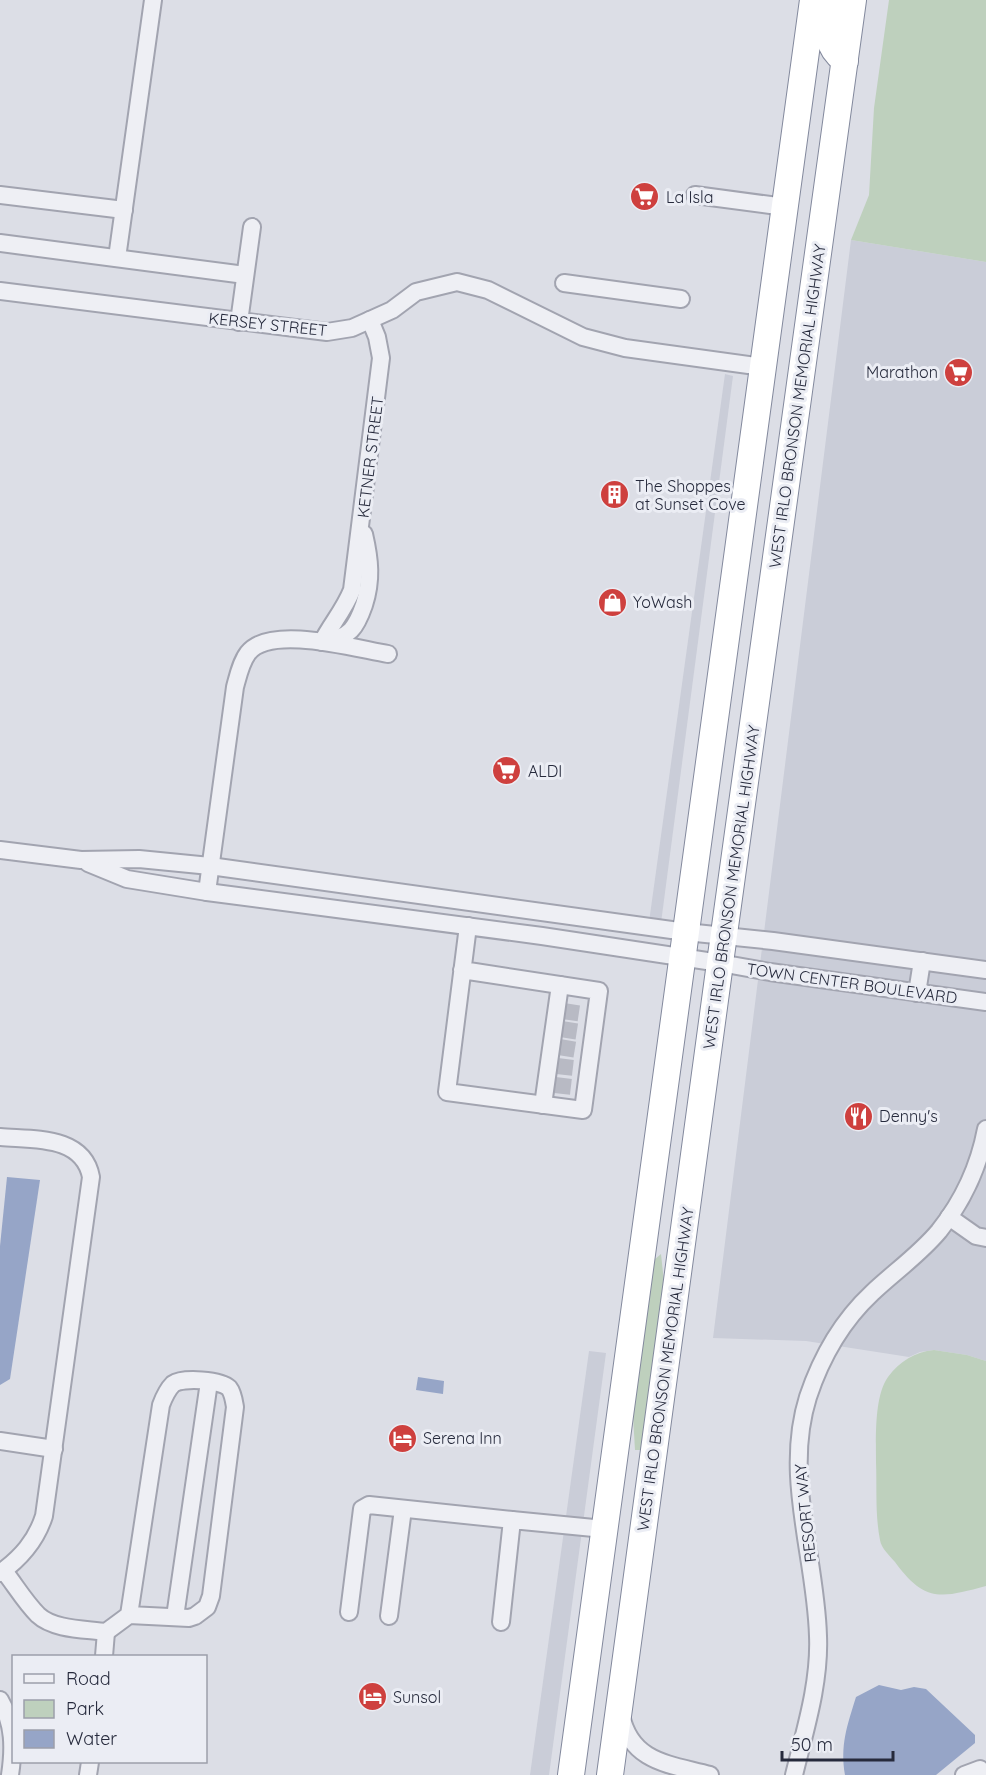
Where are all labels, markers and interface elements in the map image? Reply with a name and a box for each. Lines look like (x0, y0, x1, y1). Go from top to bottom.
supermarket icon: La Isla (629, 181, 661, 213)
place label: La Isla (666, 187, 713, 207)
street label: WEST IRLO BRONSON MEMORIAL HIGHWAY (764, 243, 830, 569)
street label: KERSEY STREET (208, 308, 329, 340)
supermarket icon: Marathon (943, 356, 975, 388)
place label: Marathon (866, 362, 938, 382)
street label: KETNER STREET (353, 395, 387, 519)
place label: The Shoppes at Sunset Cove (635, 476, 746, 514)
building icon: The Shoppes at Sunset Cove (598, 479, 630, 511)
shop icon: YoWash (596, 586, 628, 618)
place label: YoWash (633, 592, 692, 612)
street label: WEST IRLO BRONSON MEMORIAL HIGHWAY (698, 724, 764, 1050)
supermarket icon: ALDI (491, 755, 523, 787)
place label: ALDI (528, 761, 562, 781)
street label: TOWN CENTER BOULEVARD (745, 958, 959, 1008)
restaurant icon: Denny's (842, 1100, 874, 1132)
place label: Denny's (879, 1106, 938, 1126)
street label: WEST IRLO BRONSON MEMORIAL HIGHWAY (632, 1206, 698, 1532)
hotel icon: Serena Inn (386, 1422, 418, 1454)
place label: Serena Inn (423, 1428, 502, 1448)
street label: RESORT WAY (790, 1463, 820, 1563)
legend (12, 1655, 207, 1763)
text: Road (66, 1667, 111, 1690)
hotel icon: Sunsol (356, 1681, 388, 1713)
place label: Sunsol (393, 1687, 441, 1707)
text: Park (66, 1697, 104, 1720)
scale bar (782, 1724, 893, 1762)
text: Water (66, 1727, 117, 1750)
text: 50 m (791, 1733, 833, 1756)

